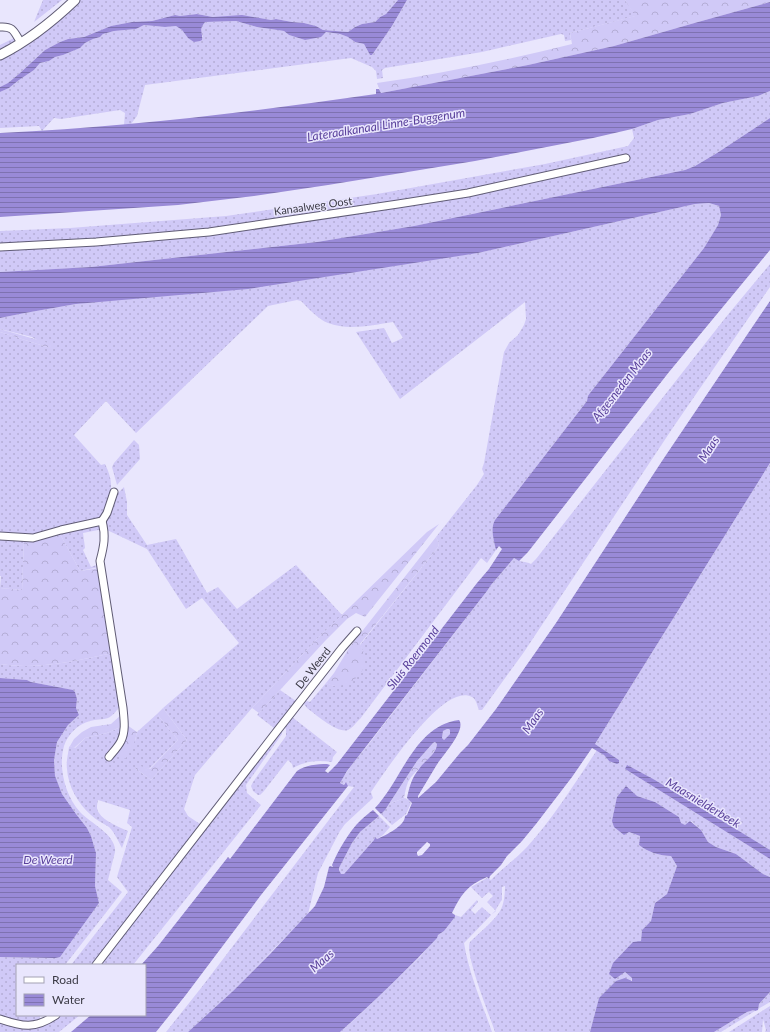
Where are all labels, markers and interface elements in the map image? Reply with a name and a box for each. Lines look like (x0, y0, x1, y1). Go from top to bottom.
water label: Lateraalkanaal Linne-Buggenum (306, 105, 466, 144)
street label: Kanaalweg Oost (273, 194, 353, 217)
water label: Afgesneden Maas (588, 345, 655, 425)
water label: Maas (695, 433, 722, 464)
water label: Sluis Roermond (383, 622, 442, 692)
street label: De Weerd (292, 644, 333, 691)
water label: Maas (519, 705, 547, 736)
water label: Maasnielderbeek (663, 774, 744, 831)
water label: De Weerd (23, 852, 73, 867)
water label: Maas (307, 946, 337, 975)
legend (16, 964, 146, 1016)
text: Road (52, 972, 79, 987)
text: Water (52, 992, 85, 1007)

